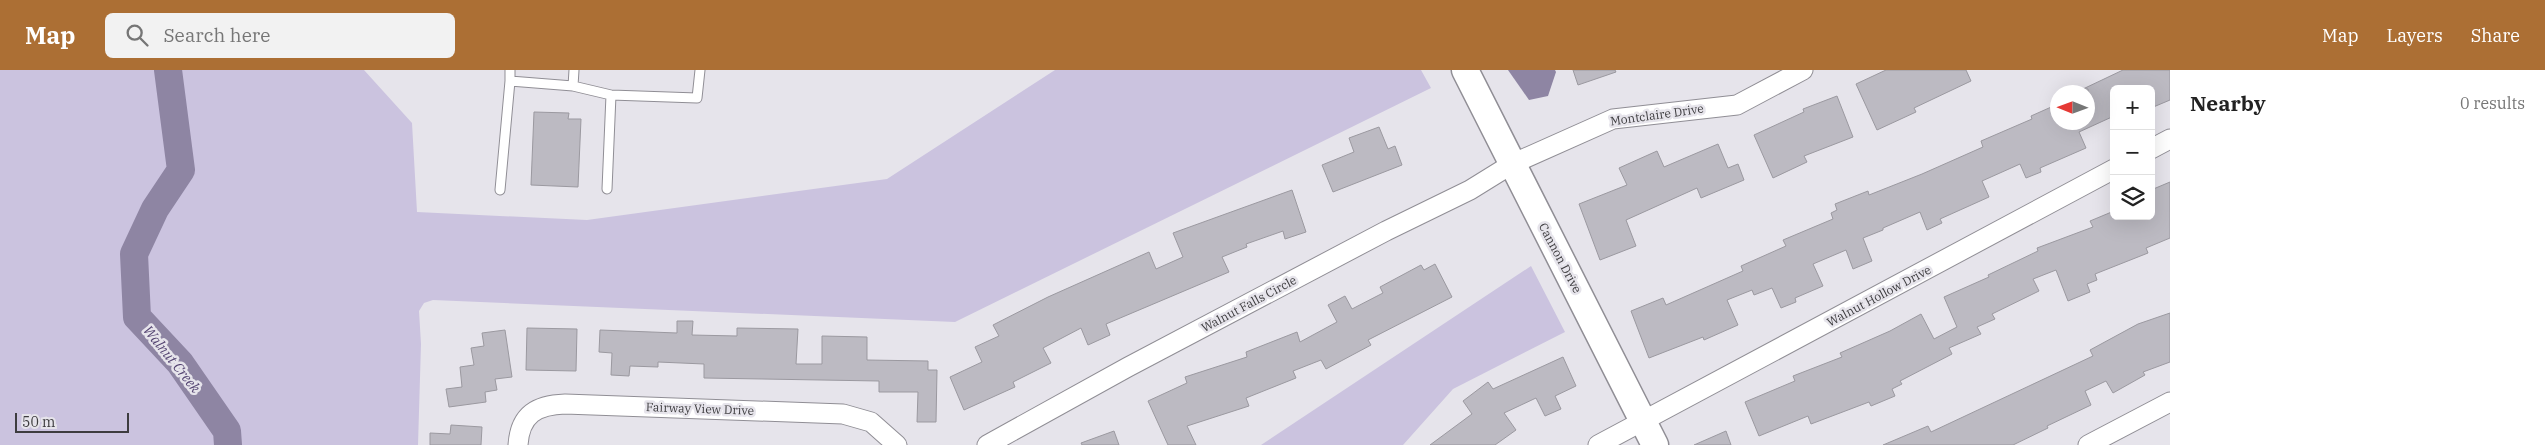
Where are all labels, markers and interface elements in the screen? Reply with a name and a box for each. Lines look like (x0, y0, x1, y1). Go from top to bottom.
search box (105, 13, 455, 58)
text: Map (25, 19, 75, 51)
icon: search (123, 21, 151, 49)
text: Search here (163, 23, 270, 47)
text: Map (2322, 24, 2359, 47)
text: Layers (2387, 24, 2443, 47)
text: Share (2471, 24, 2520, 47)
north arrow (2050, 85, 2095, 130)
map controls (2110, 85, 2155, 220)
button: + (2110, 85, 2155, 130)
text: Nearby (2190, 89, 2266, 117)
text: 0 results (2460, 93, 2525, 113)
street label: Montclaire Drive (1609, 101, 1705, 128)
button: − (2110, 130, 2155, 175)
button: layers (2110, 175, 2155, 220)
street label: Cannon Drive (1536, 220, 1585, 295)
street label: Walnut Hollow Drive (1824, 262, 1933, 329)
street label: Walnut Falls Circle (1199, 272, 1299, 335)
water label: Walnut Creek (139, 322, 205, 397)
street label: Fairway View Drive (646, 399, 754, 418)
scale bar (15, 410, 129, 433)
text: 50 m (22, 413, 55, 431)

